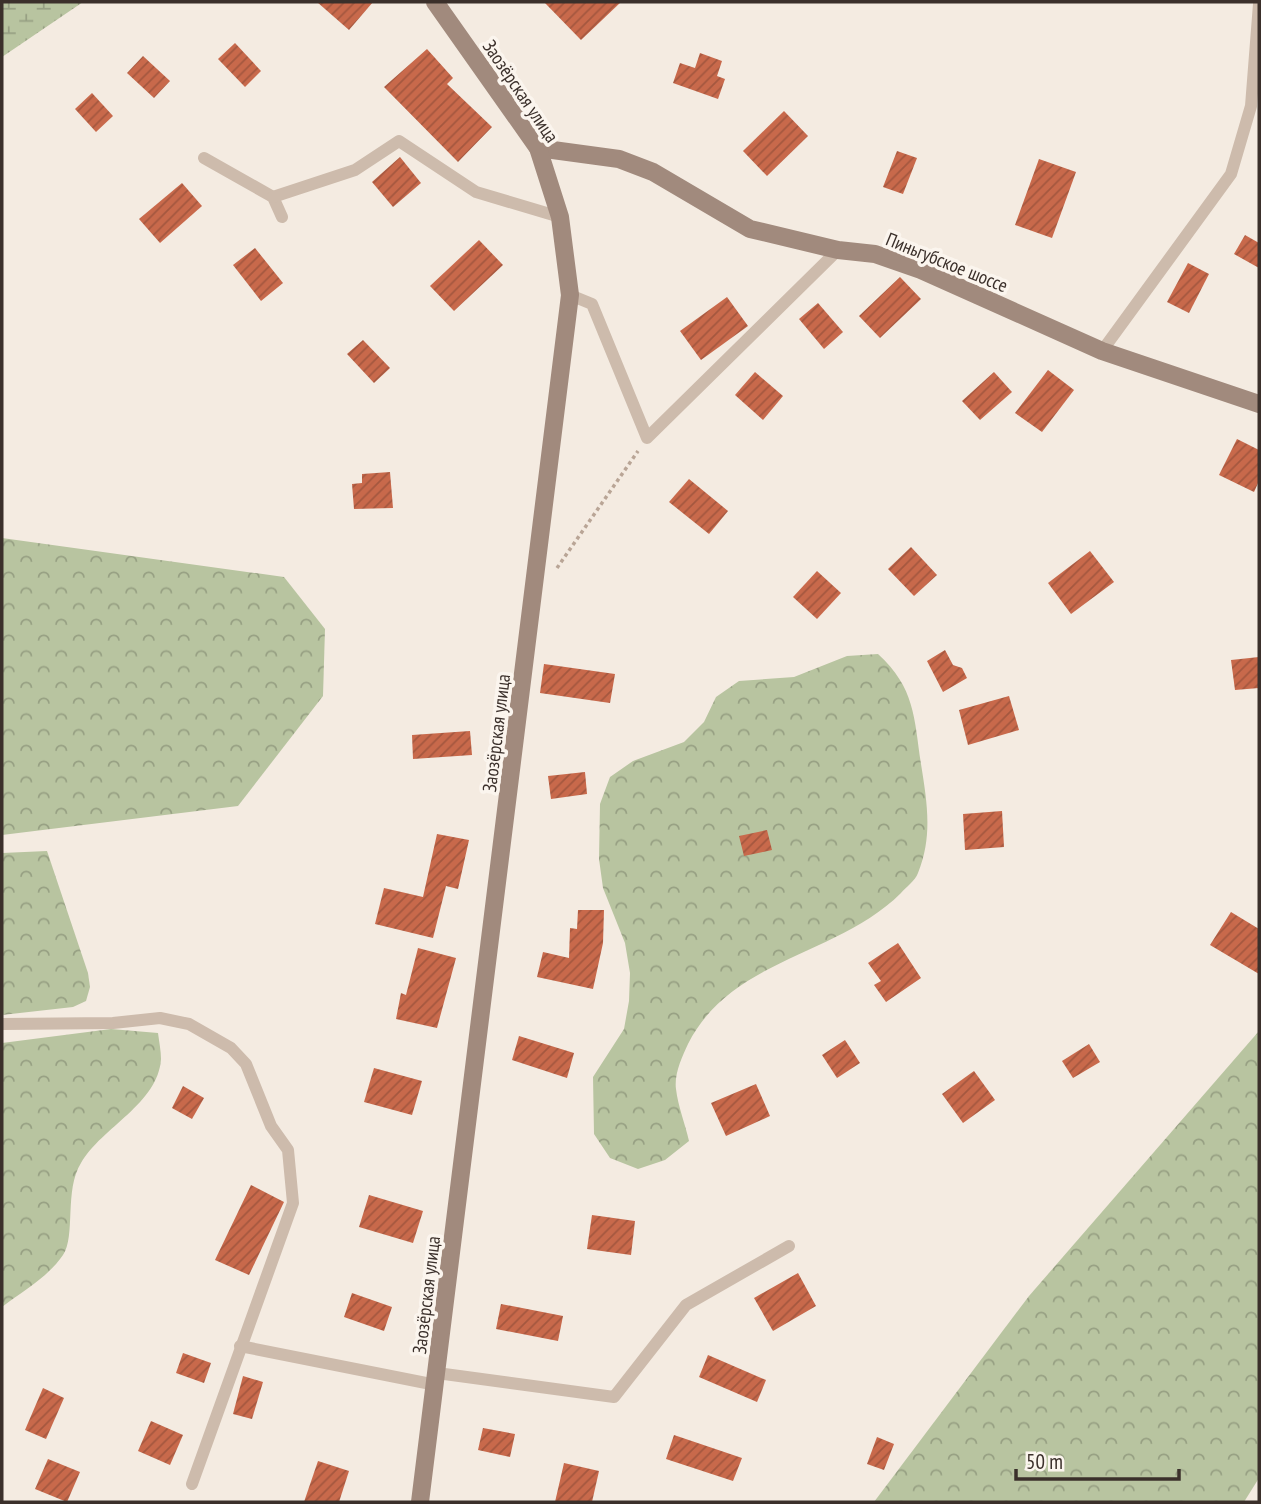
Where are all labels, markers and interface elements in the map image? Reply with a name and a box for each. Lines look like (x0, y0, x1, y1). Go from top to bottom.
street label: Заозёрская улица (478, 35, 564, 147)
street label: Пиньгубское шоссе (883, 227, 1011, 297)
street label: Заозёрская улица (477, 673, 515, 793)
street label: Заозёрская улица (407, 1235, 445, 1355)
scale bar (1016, 1438, 1179, 1482)
text: 50 m (1026, 1448, 1063, 1475)

